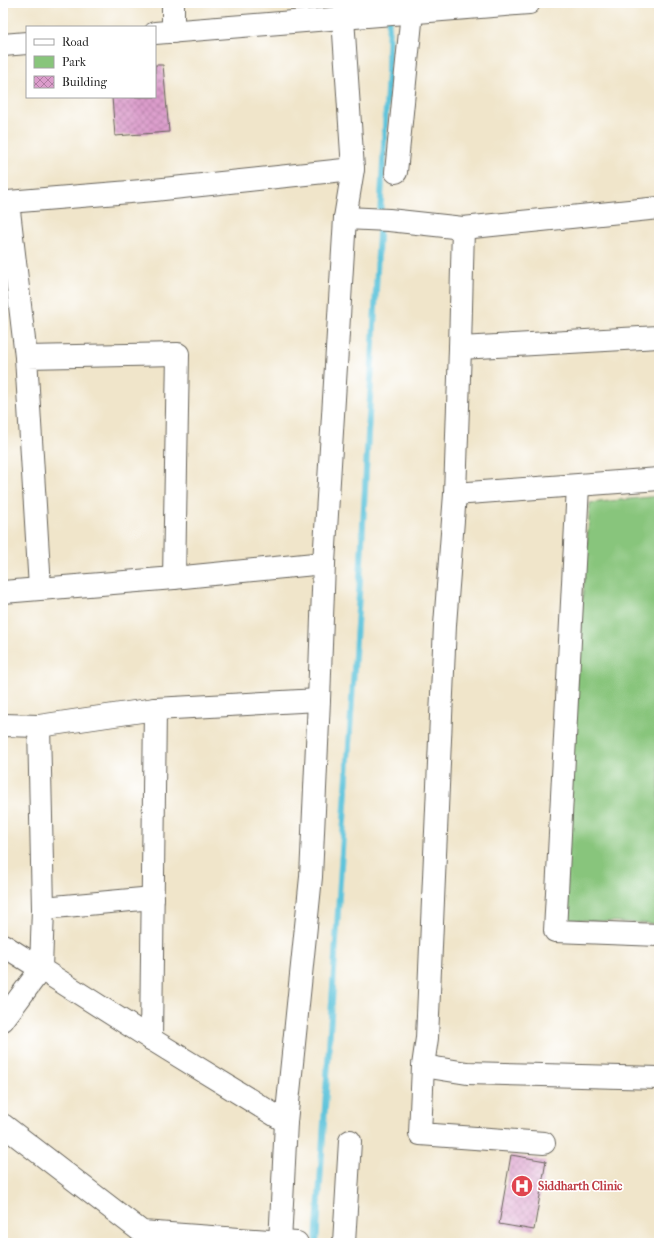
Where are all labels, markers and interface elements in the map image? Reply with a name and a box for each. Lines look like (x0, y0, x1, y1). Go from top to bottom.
legend (26, 26, 156, 98)
text: Road (62, 35, 89, 49)
text: Park (62, 55, 87, 69)
text: Building (62, 75, 107, 89)
hospital icon: Siddharth Clinic (509, 1173, 535, 1199)
place label: Siddharth Clinic (538, 1179, 623, 1193)

